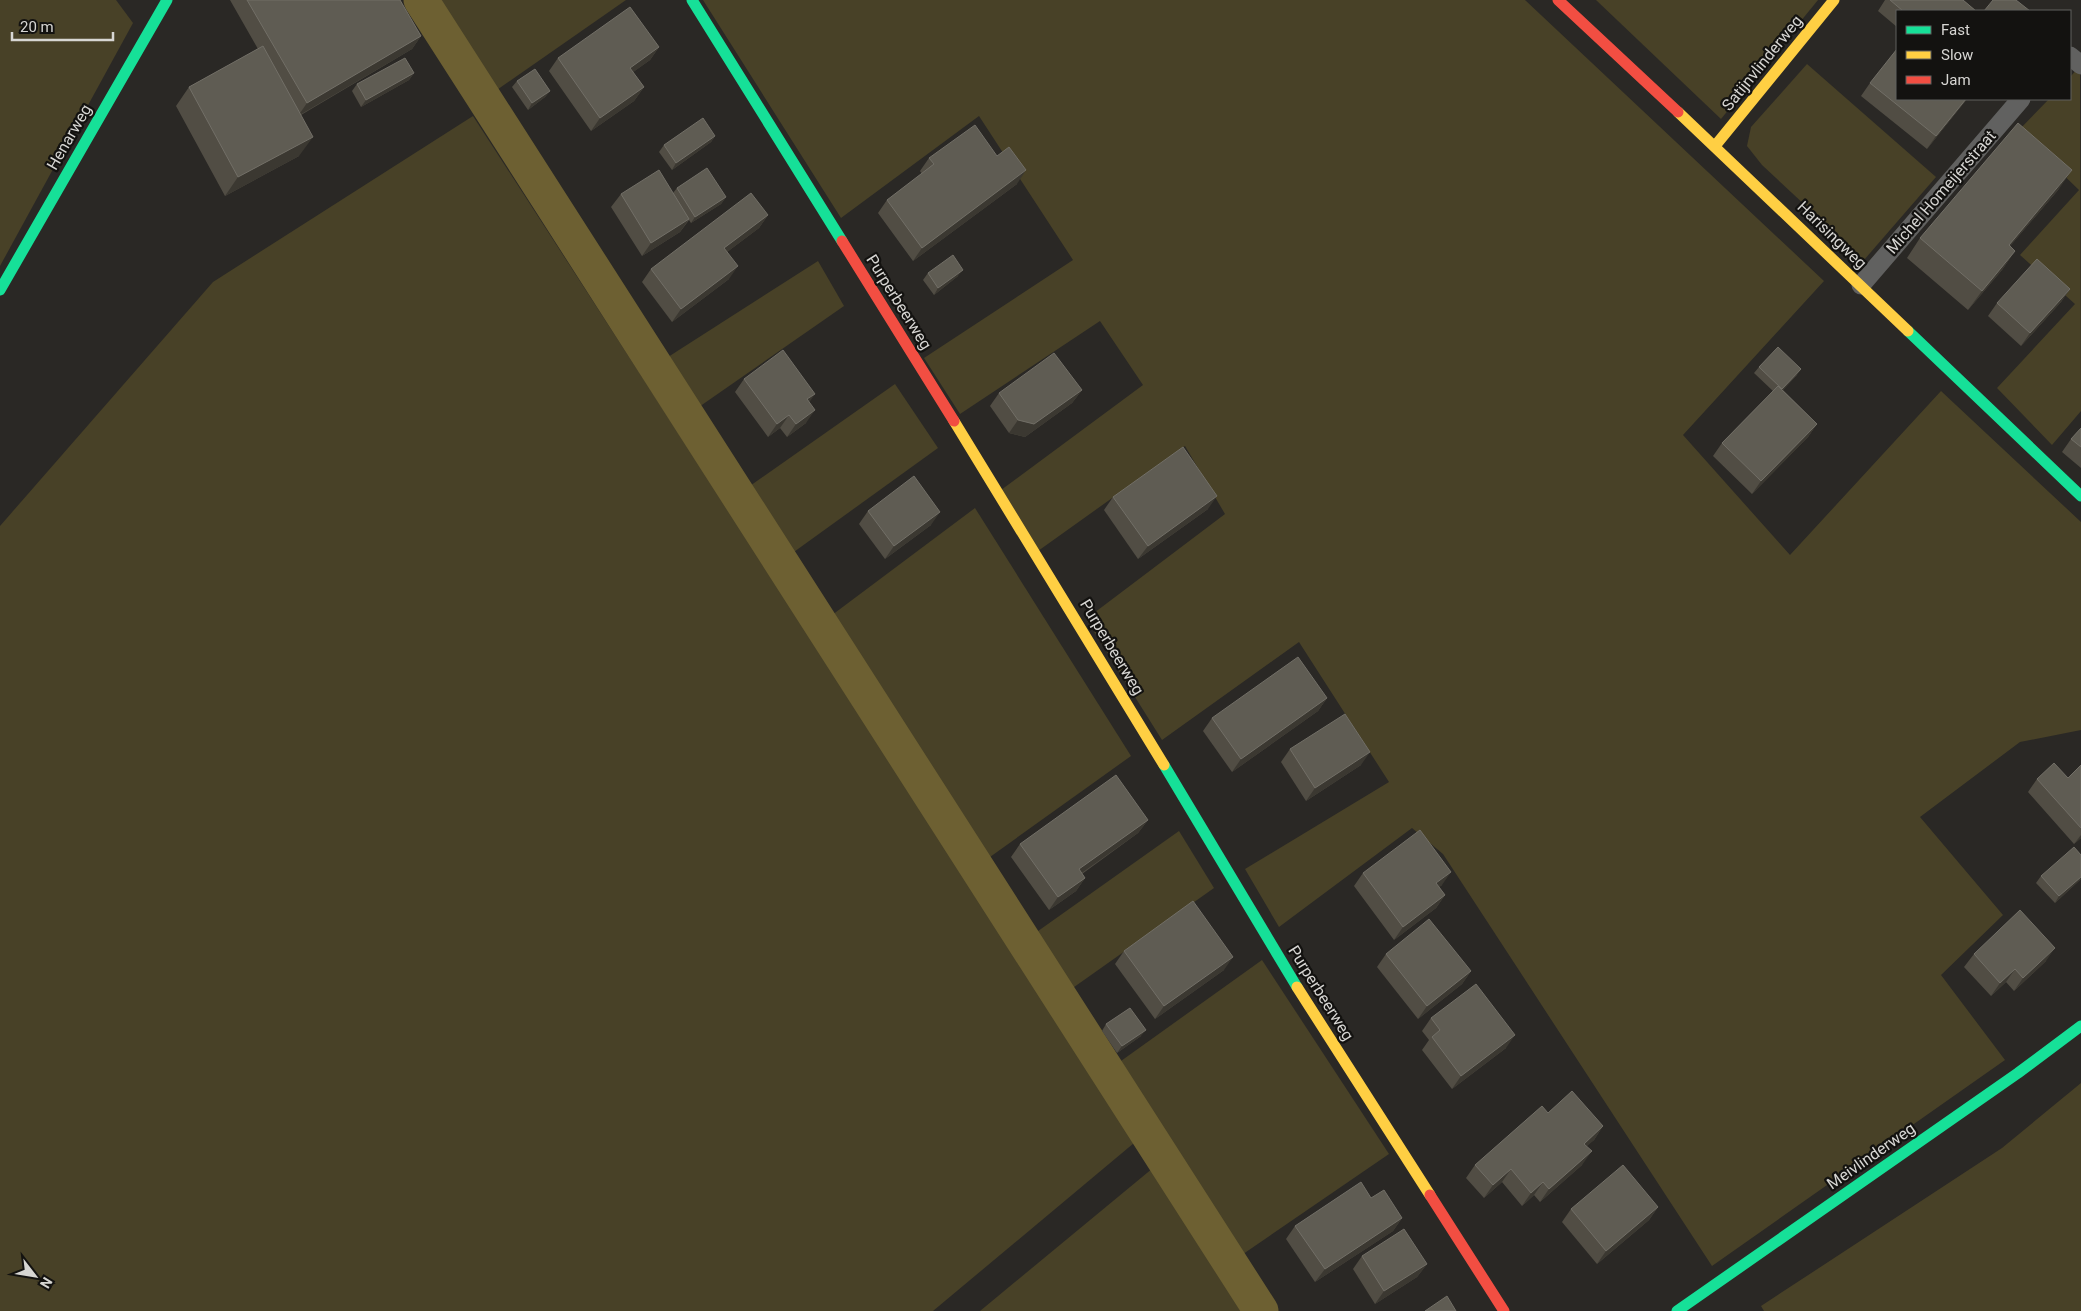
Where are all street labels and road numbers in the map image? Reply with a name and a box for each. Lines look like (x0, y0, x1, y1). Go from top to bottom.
street label: Satijnvlinderweg (1718, 12, 1806, 114)
street label: Henarweg (43, 101, 95, 173)
street label: Michel Homeijerstraat (1882, 126, 2000, 258)
street label: Harisingweg (1793, 197, 1871, 273)
street label: Purperbeerweg (862, 251, 936, 353)
street label: Purperbeerweg (1076, 596, 1148, 698)
street label: Purperbeerweg (1284, 942, 1358, 1044)
street label: Meivlinderweg (1823, 1119, 1919, 1193)

